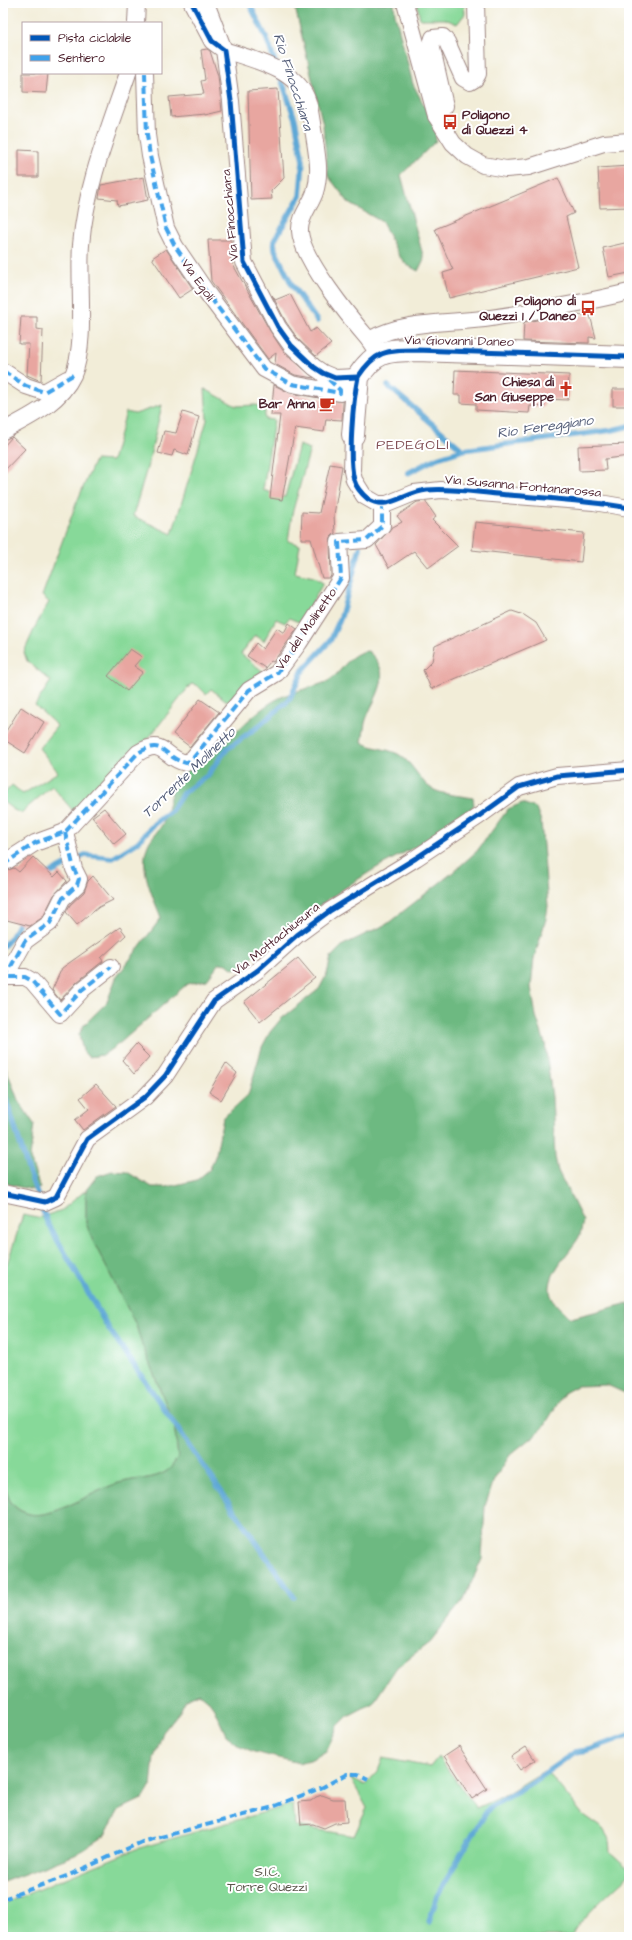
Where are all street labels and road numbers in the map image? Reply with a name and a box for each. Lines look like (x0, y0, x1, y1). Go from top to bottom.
street label: Via Finocchiara (217, 168, 243, 262)
street label: Via Egoli (176, 255, 219, 305)
street label: Via Giovanni Daneo (404, 331, 515, 351)
street label: Via Susanna Fontanarossa (444, 470, 602, 502)
street label: Via del Molinetto (271, 584, 341, 674)
street label: Via Mottachiusura (229, 898, 324, 980)

